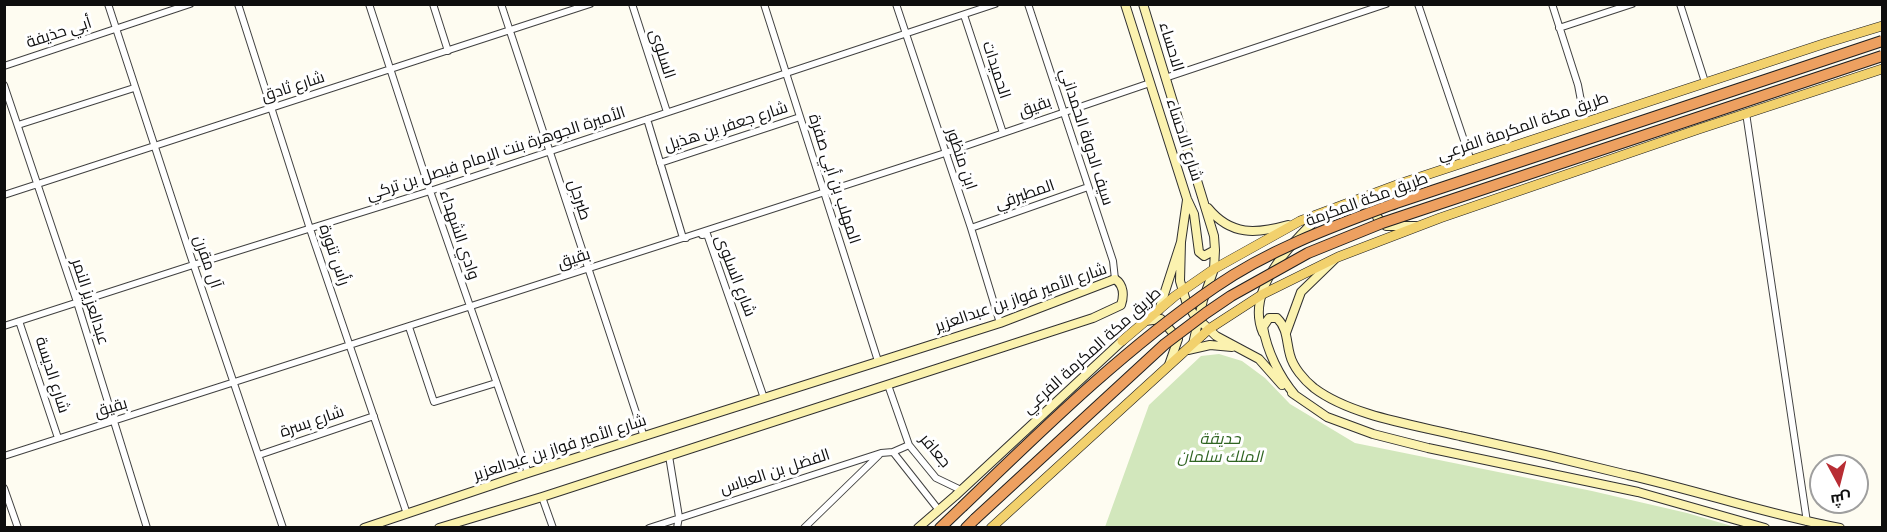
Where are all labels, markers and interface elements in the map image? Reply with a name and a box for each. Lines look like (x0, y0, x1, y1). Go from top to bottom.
street label: أبي حذيفة (24, 13, 94, 53)
street label: الاحساء (1154, 20, 1188, 74)
street label: السلوى (645, 27, 679, 81)
street label: الحميدات (978, 39, 1014, 101)
street label: سيف الدولة الحمداني (1055, 66, 1117, 208)
street label: شارع ثادق (259, 68, 327, 106)
street label: طريق مكة المكرمة الفرعي (1435, 89, 1611, 165)
street label: بقيق (1016, 92, 1054, 122)
street label: شارع الاحساء (1162, 96, 1206, 184)
street label: شارع جعفر بن هذيل (662, 98, 790, 156)
street label: الأميرة الجوهرة بنت الإمام فيصل بن تركي (364, 103, 628, 205)
street label: المهلب بن أبي صفرة (804, 112, 864, 246)
street label: ابن منظور (941, 126, 981, 192)
street label: طريق مكة المكرمة (1303, 169, 1431, 231)
street label: المطيرفي (993, 176, 1057, 214)
street label: طبرجل (563, 177, 595, 223)
street label: وادي الشهداء (435, 188, 483, 282)
street label: رأس تنورة (315, 222, 353, 288)
street label: شارع السلوى (711, 232, 759, 320)
street label: آل مقرن (189, 233, 225, 291)
street label: بقيق (555, 245, 593, 273)
street label: عبدالعزيز النمر (67, 256, 113, 348)
street label: شارع الأمير فواز بن عبدالعزير (932, 260, 1110, 336)
street label: طريق مكة المكرمة الفرعي (1019, 284, 1165, 418)
street label: شارع الديسة (31, 334, 73, 416)
street label: بقيق (92, 394, 130, 422)
street label: شارع بسرة (277, 402, 347, 442)
street label: شارع الأمير فواز بن عبدالعزير (471, 411, 649, 485)
park label: حديقة الملك سلمان (1177, 429, 1263, 467)
street label: جعافر (915, 430, 955, 472)
street label: الفضل بن العباس (718, 445, 832, 499)
north arrow (1809, 454, 1869, 514)
text: ش (1829, 488, 1852, 512)

